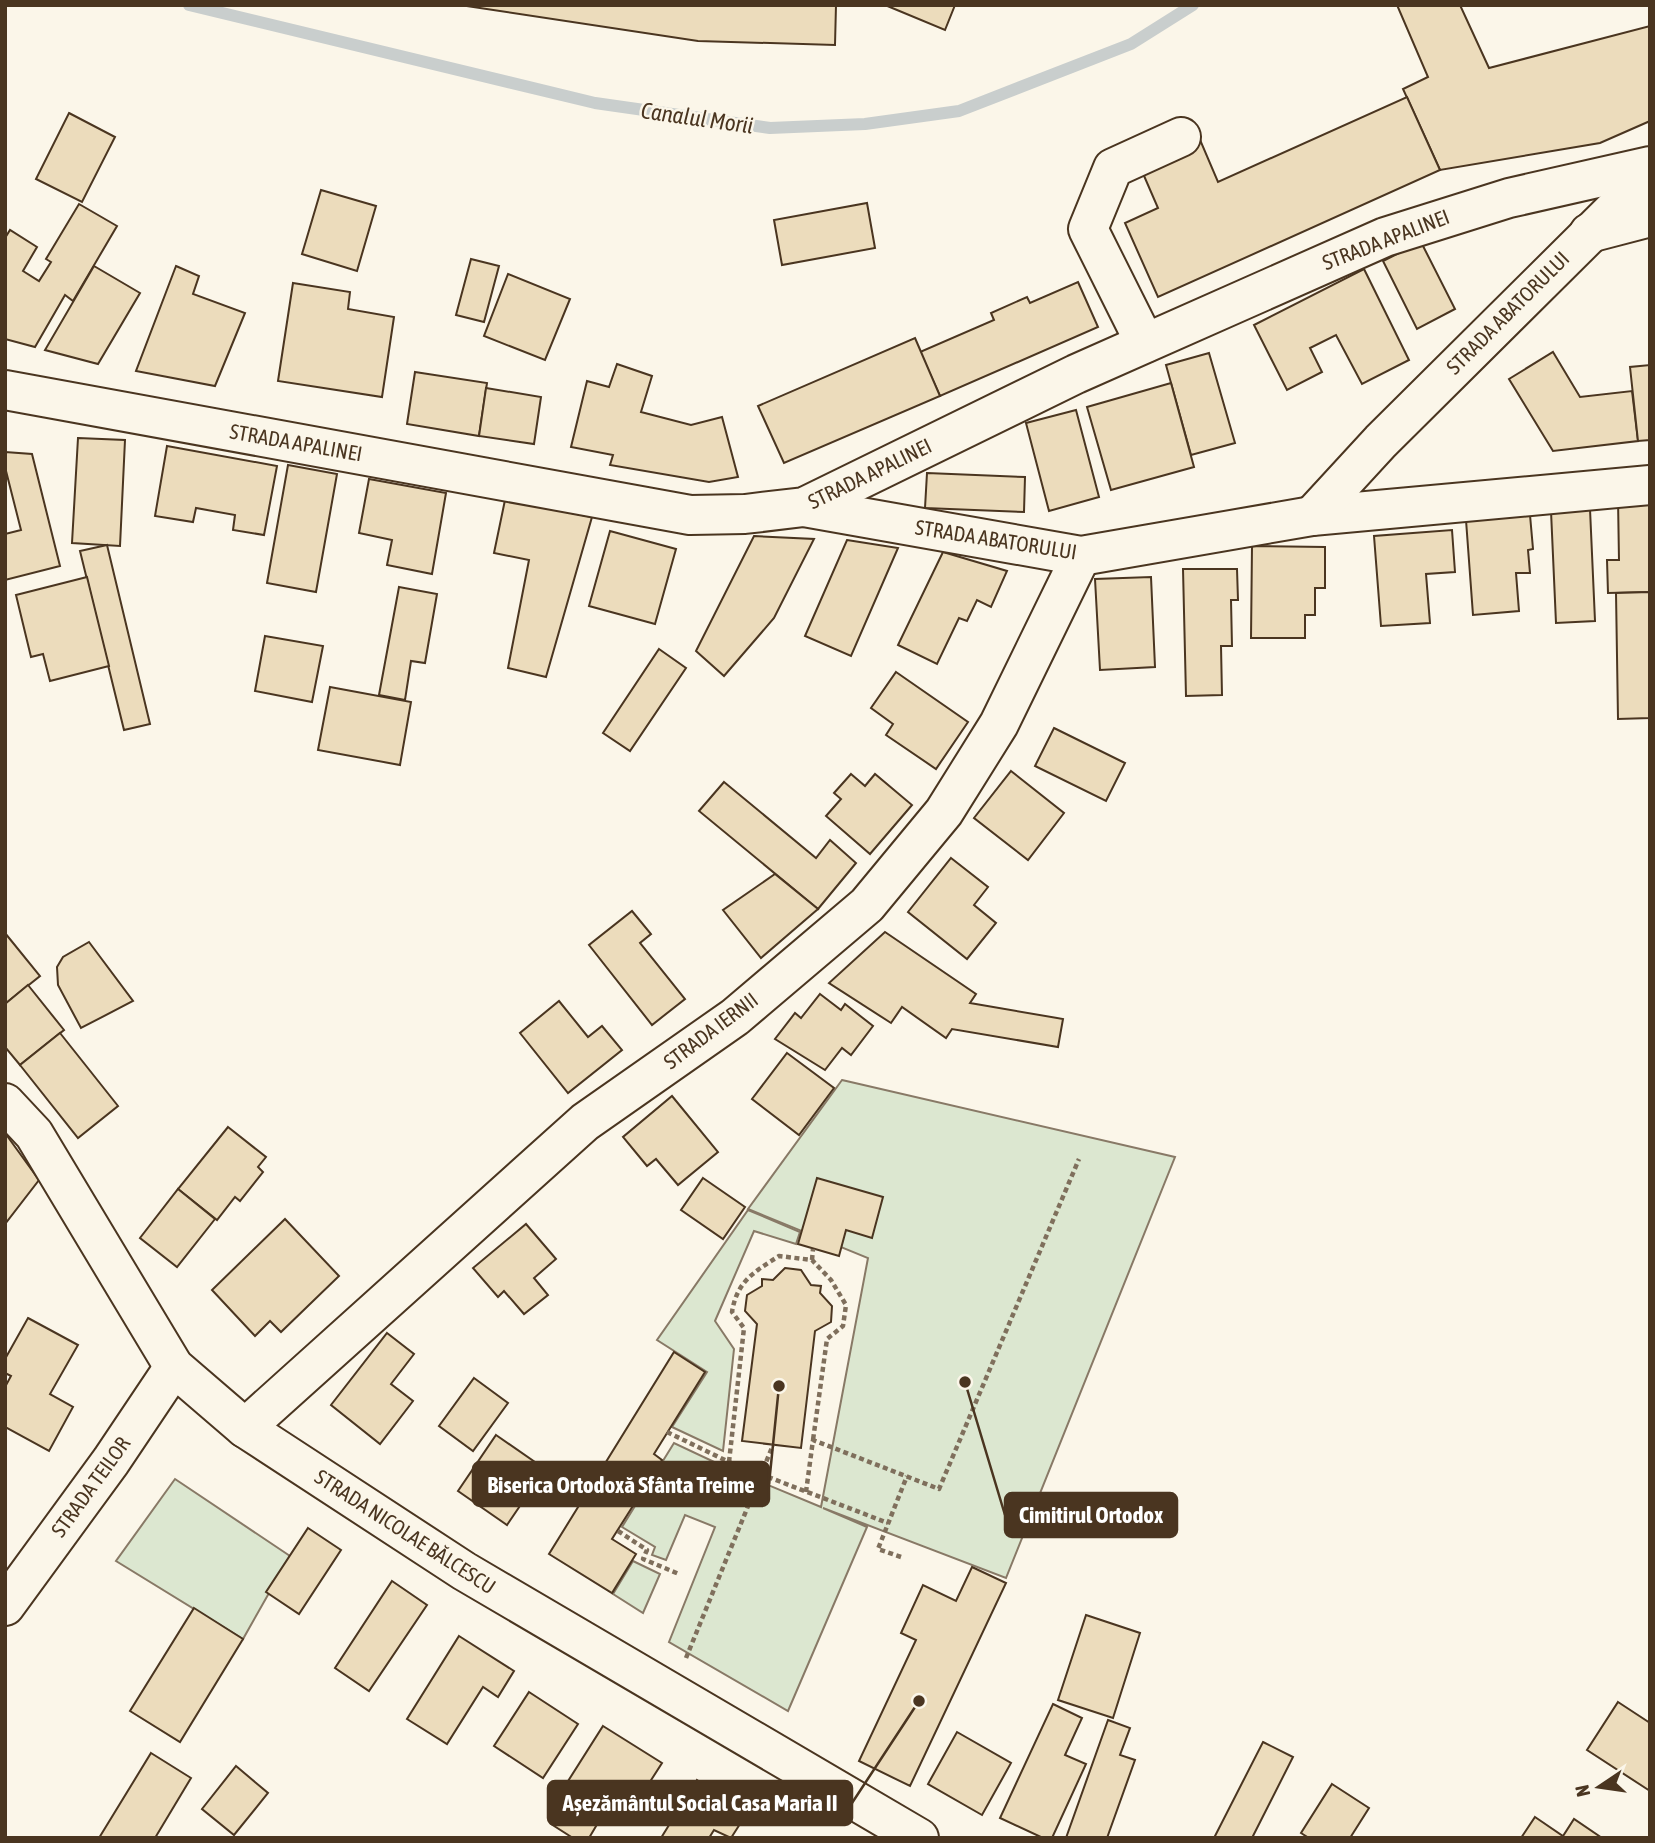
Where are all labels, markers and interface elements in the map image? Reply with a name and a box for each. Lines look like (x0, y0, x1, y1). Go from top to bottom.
water label: Canalul Morii (639, 97, 755, 139)
street label: STRADA APALINEI (1319, 204, 1452, 274)
street label: STRADA ABATORULUI (1441, 246, 1574, 379)
street label: STRADA APALINEI (228, 419, 364, 465)
street label: STRADA APALINEI (804, 433, 935, 513)
street label: STRADA ABATORULUI (914, 514, 1079, 564)
street label: STRADA IERNII (659, 987, 762, 1073)
street label: STRADA TEILOR (46, 1431, 135, 1541)
callout: Biserica Ortodoxă Sfânta Treime (473, 1462, 769, 1506)
street label: STRADA NICOLAE BĂLCESCU (311, 1464, 500, 1598)
text: Biserica Ortodoxă Sfânta Treime (487, 1472, 755, 1498)
callout: Cimitirul Ortodox (1005, 1493, 1177, 1537)
text: Cimitirul Ortodox (1019, 1502, 1163, 1528)
north arrow (1564, 1752, 1634, 1822)
callout: Așezământul Social Casa Maria II (548, 1781, 852, 1825)
text: N (1570, 1783, 1594, 1799)
text: Așezământul Social Casa Maria II (561, 1790, 838, 1817)

